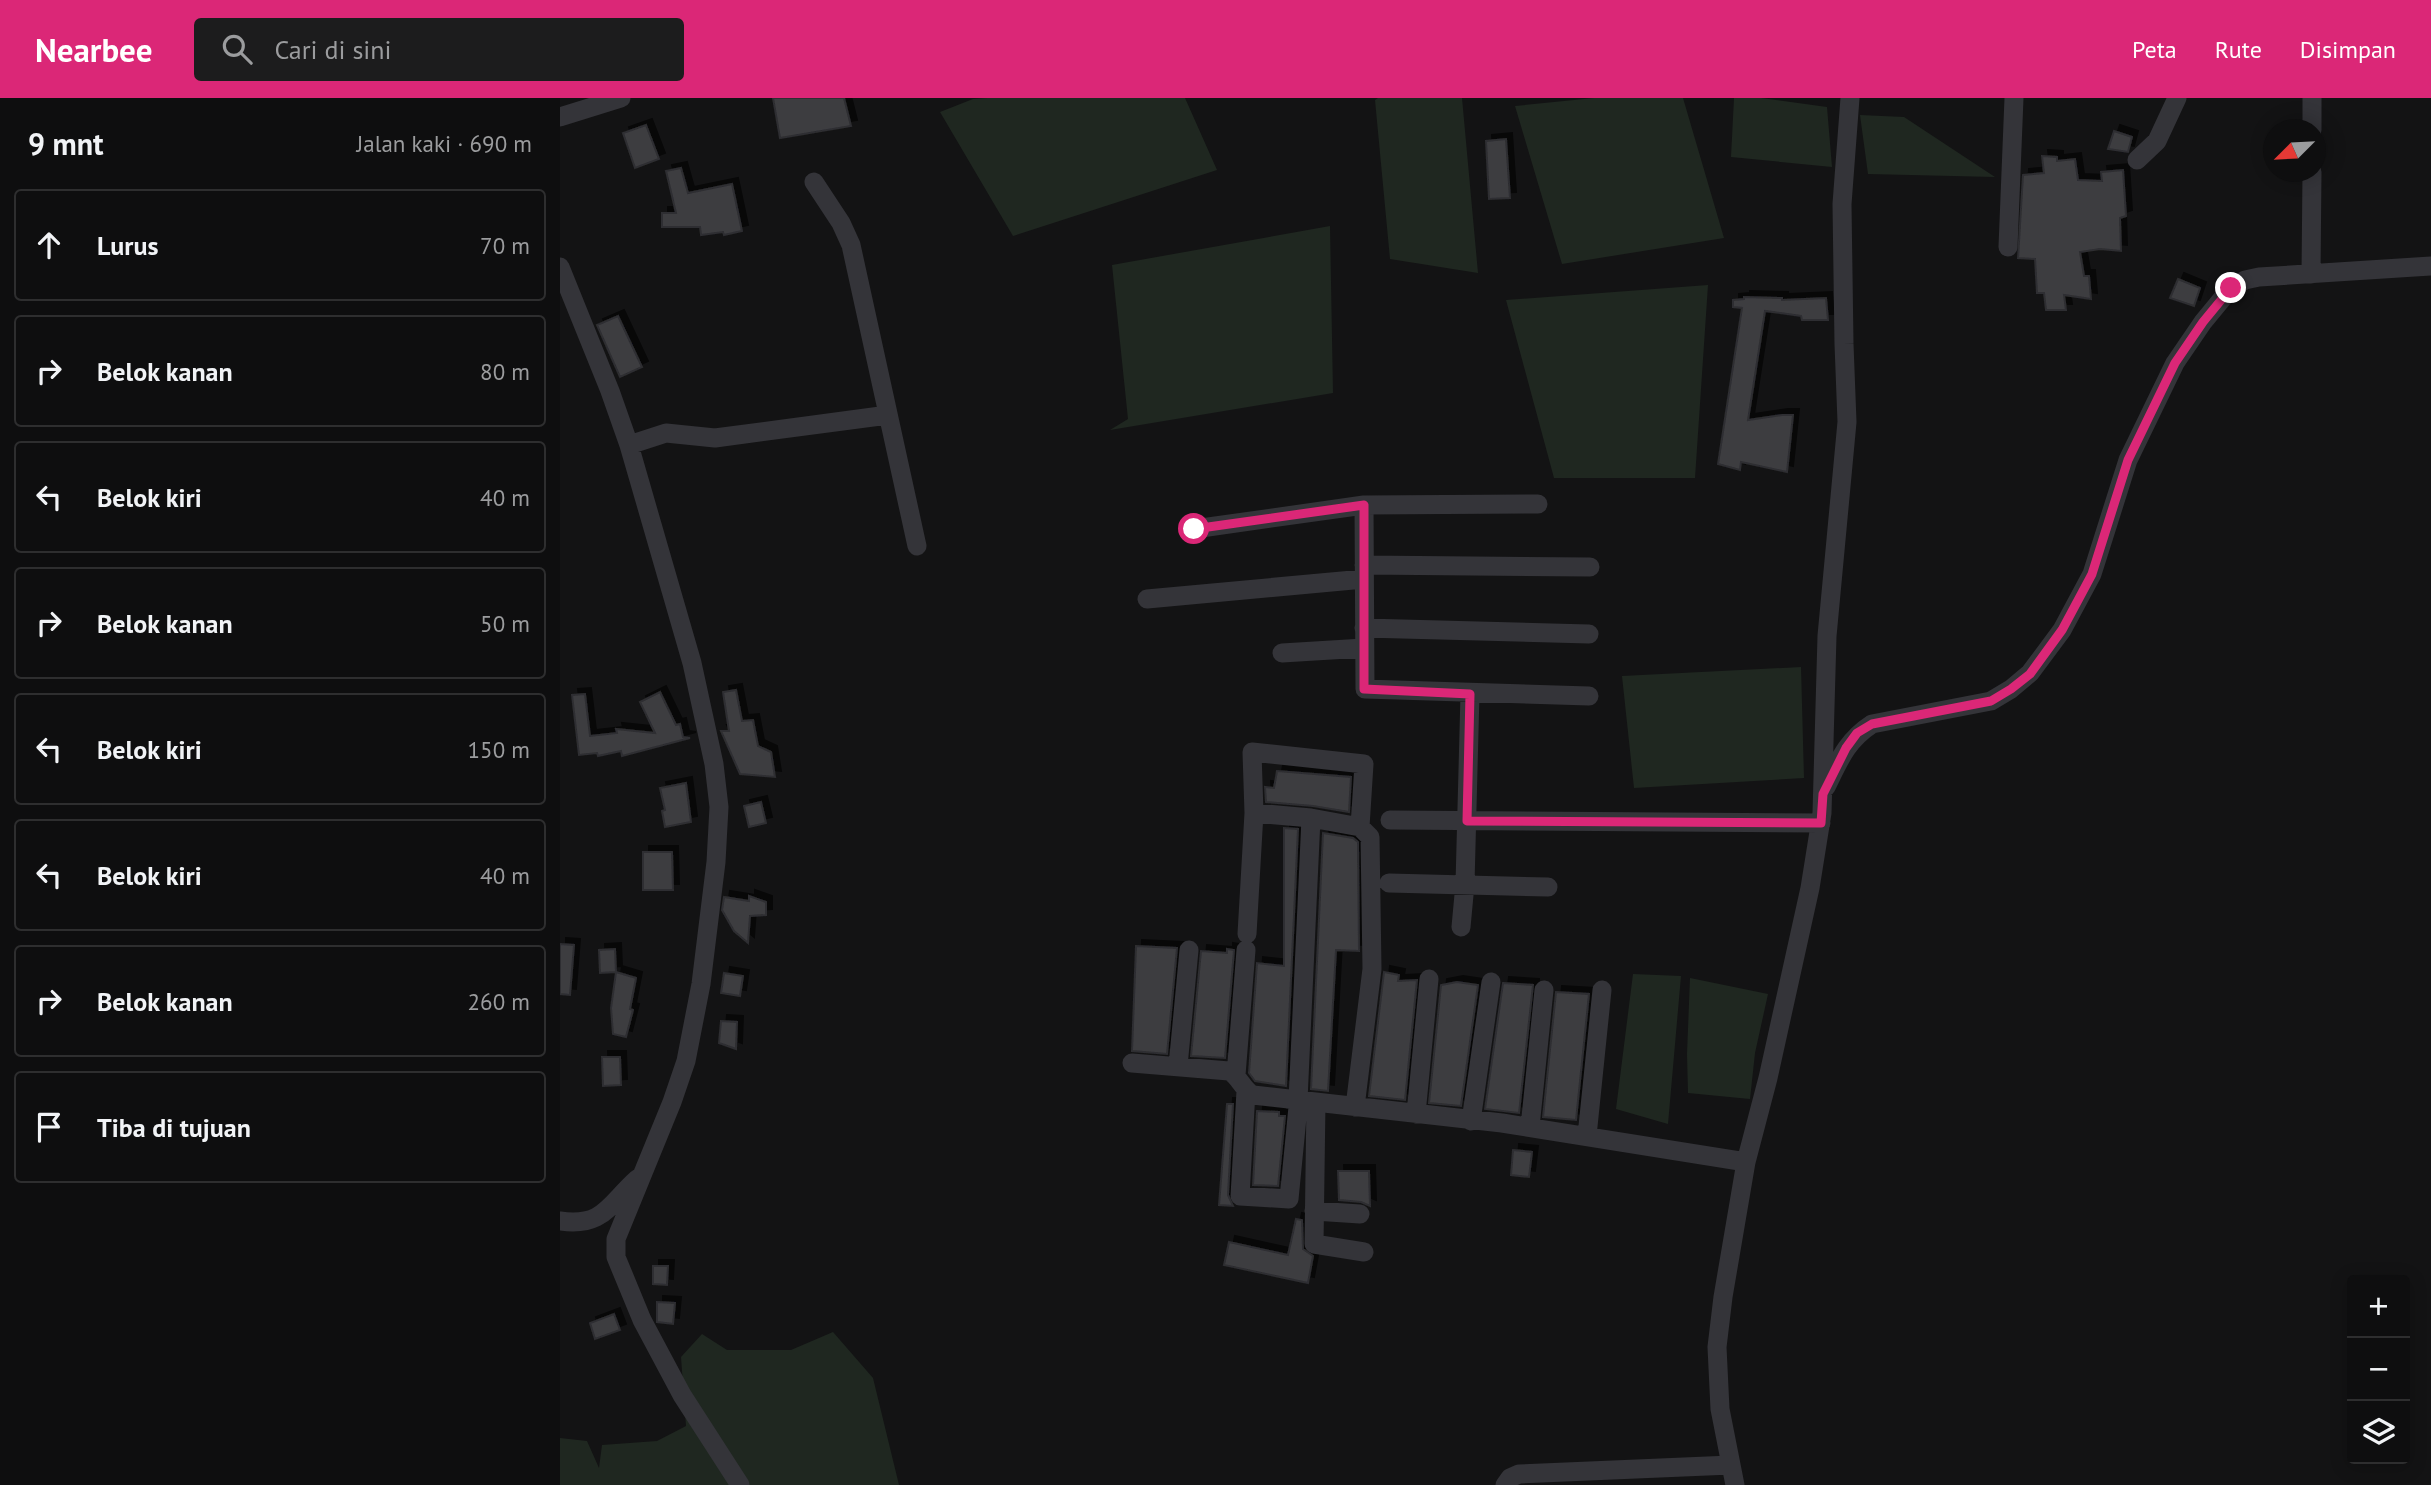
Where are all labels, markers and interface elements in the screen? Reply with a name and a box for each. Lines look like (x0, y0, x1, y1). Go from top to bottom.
search box (194, 18, 684, 81)
text: Nearbee (35, 28, 152, 71)
icon: search (218, 30, 256, 68)
text: Cari di sini (274, 33, 392, 66)
text: Peta (2132, 34, 2177, 65)
text: Rute (2215, 34, 2262, 65)
text: Disimpan (2300, 34, 2396, 65)
north arrow (2263, 119, 2326, 182)
text: 9 mnt (28, 124, 104, 163)
text: Jalan kaki · 690 m (357, 129, 532, 158)
icon: ahead (30, 226, 68, 264)
text: Lurus (97, 229, 158, 262)
text: 70 m (480, 231, 530, 260)
route end (2215, 272, 2246, 303)
icon: right (30, 352, 68, 390)
text: Belok kanan (97, 355, 233, 388)
text: 80 m (480, 357, 530, 386)
icon: left (30, 478, 68, 516)
text: Belok kiri (97, 481, 202, 514)
text: 40 m (480, 483, 530, 512)
route start (1178, 513, 1209, 544)
icon: right (30, 604, 68, 642)
text: Belok kanan (97, 607, 233, 640)
text: 50 m (480, 609, 530, 638)
icon: left (30, 730, 68, 768)
text: Belok kiri (97, 733, 202, 766)
text: 150 m (468, 735, 530, 764)
icon: left (30, 856, 68, 894)
text: Belok kiri (97, 859, 202, 892)
text: 40 m (480, 861, 530, 890)
icon: right (30, 982, 68, 1020)
text: Belok kanan (97, 985, 233, 1018)
text: 260 m (468, 987, 530, 1016)
icon: arrive (30, 1108, 68, 1146)
text: Tiba di tujuan (97, 1111, 251, 1144)
map controls (2347, 1275, 2410, 1464)
button: + (2347, 1275, 2410, 1338)
button: − (2347, 1338, 2410, 1401)
button: layers (2347, 1401, 2410, 1464)

